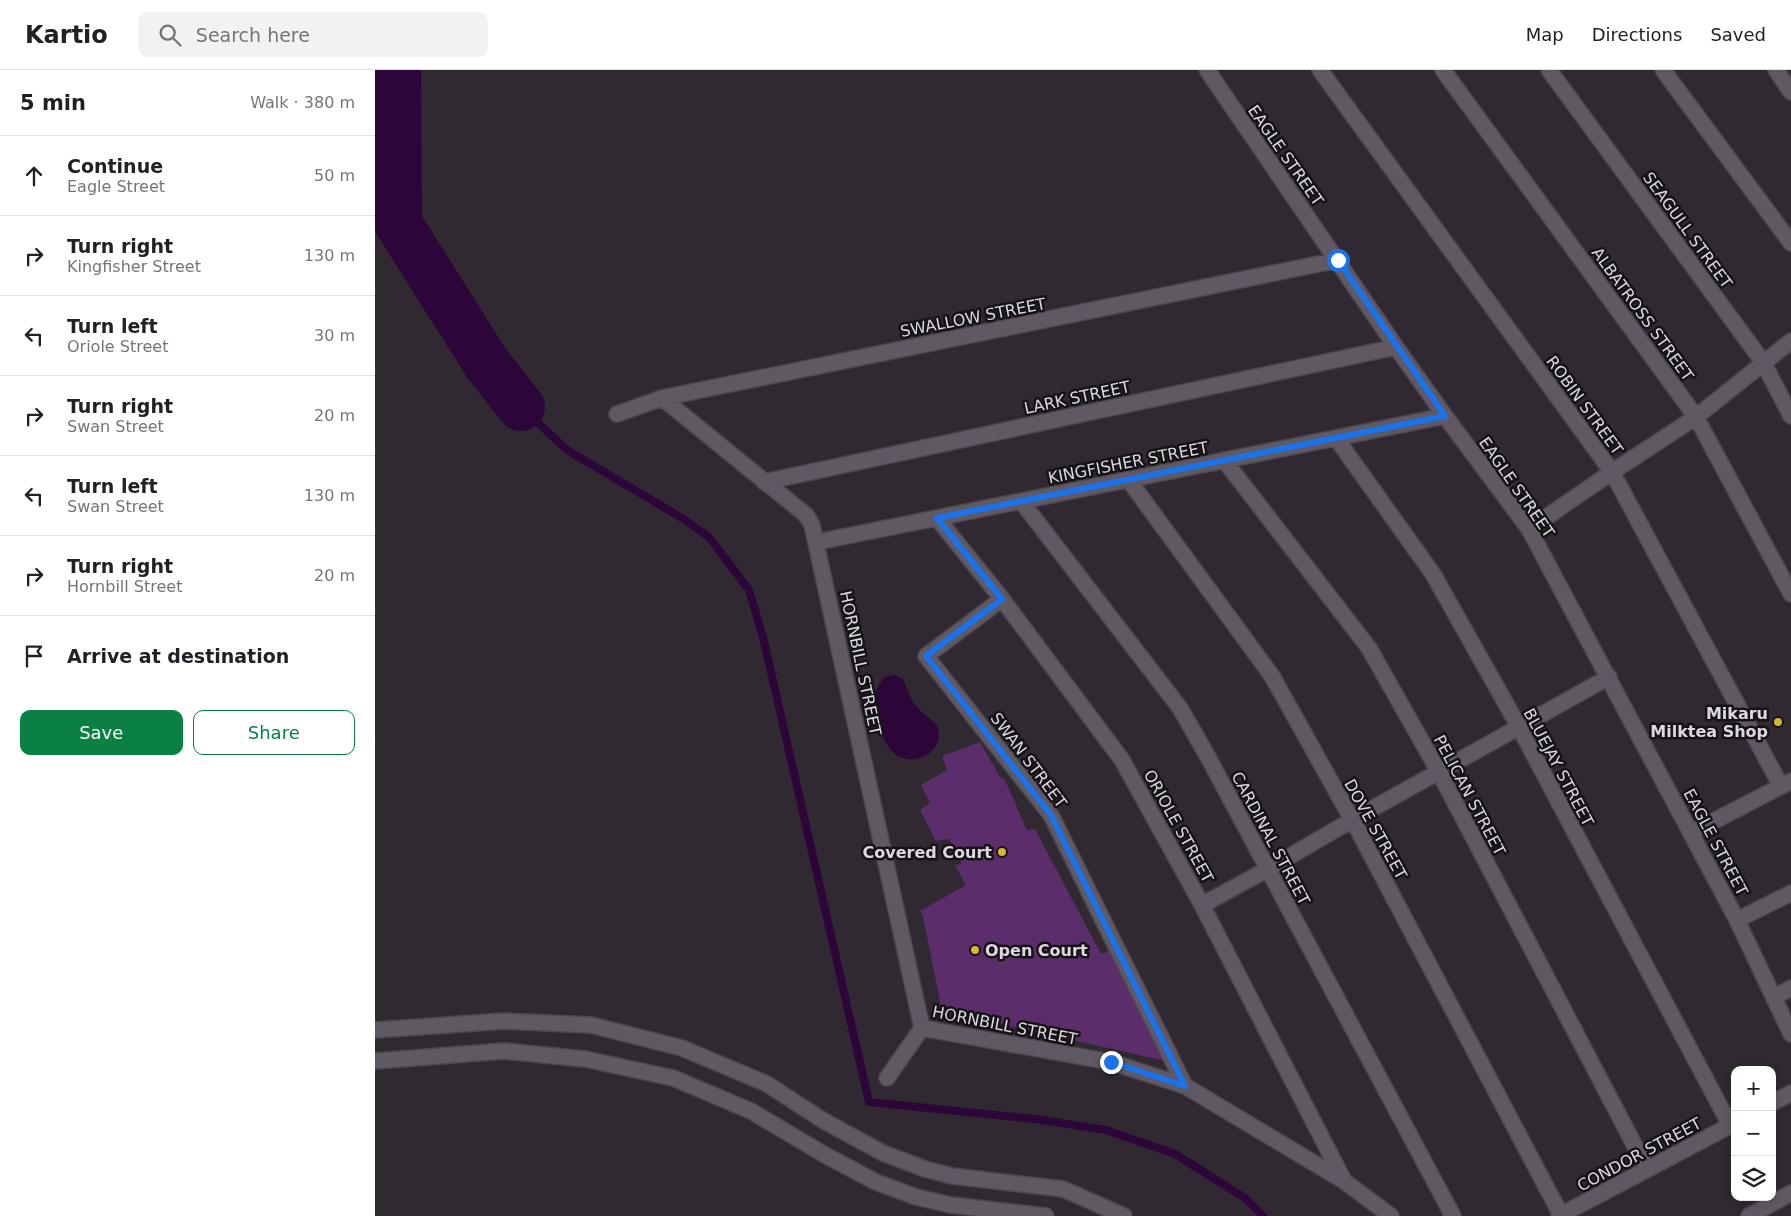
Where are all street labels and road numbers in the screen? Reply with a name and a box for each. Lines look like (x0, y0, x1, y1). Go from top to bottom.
street label: EAGLE STREET (1244, 101, 1327, 209)
street label: SEAGULL STREET (1639, 168, 1736, 292)
street label: ALBATROSS STREET (1588, 244, 1698, 385)
street label: SWALLOW STREET (899, 294, 1048, 341)
street label: ROBIN STREET (1542, 352, 1627, 459)
street label: LARK STREET (1022, 377, 1132, 418)
street label: EAGLE STREET (1475, 433, 1558, 541)
street label: KINGFISHER STREET (1046, 438, 1210, 487)
street label: HORNBILL STREET (836, 589, 885, 737)
street label: BLUEJAY STREET (1519, 705, 1598, 830)
street label: SWAN STREET (987, 709, 1071, 812)
street label: PELICAN STREET (1430, 732, 1509, 859)
street label: ORIOLE STREET (1140, 766, 1218, 886)
street label: CARDINAL STREET (1227, 768, 1314, 908)
street label: DOVE STREET (1340, 776, 1411, 883)
street label: EAGLE STREET (1679, 786, 1752, 899)
street label: HORNBILL STREET (931, 1002, 1079, 1049)
street label: CONDOR STREET (1574, 1114, 1705, 1195)

